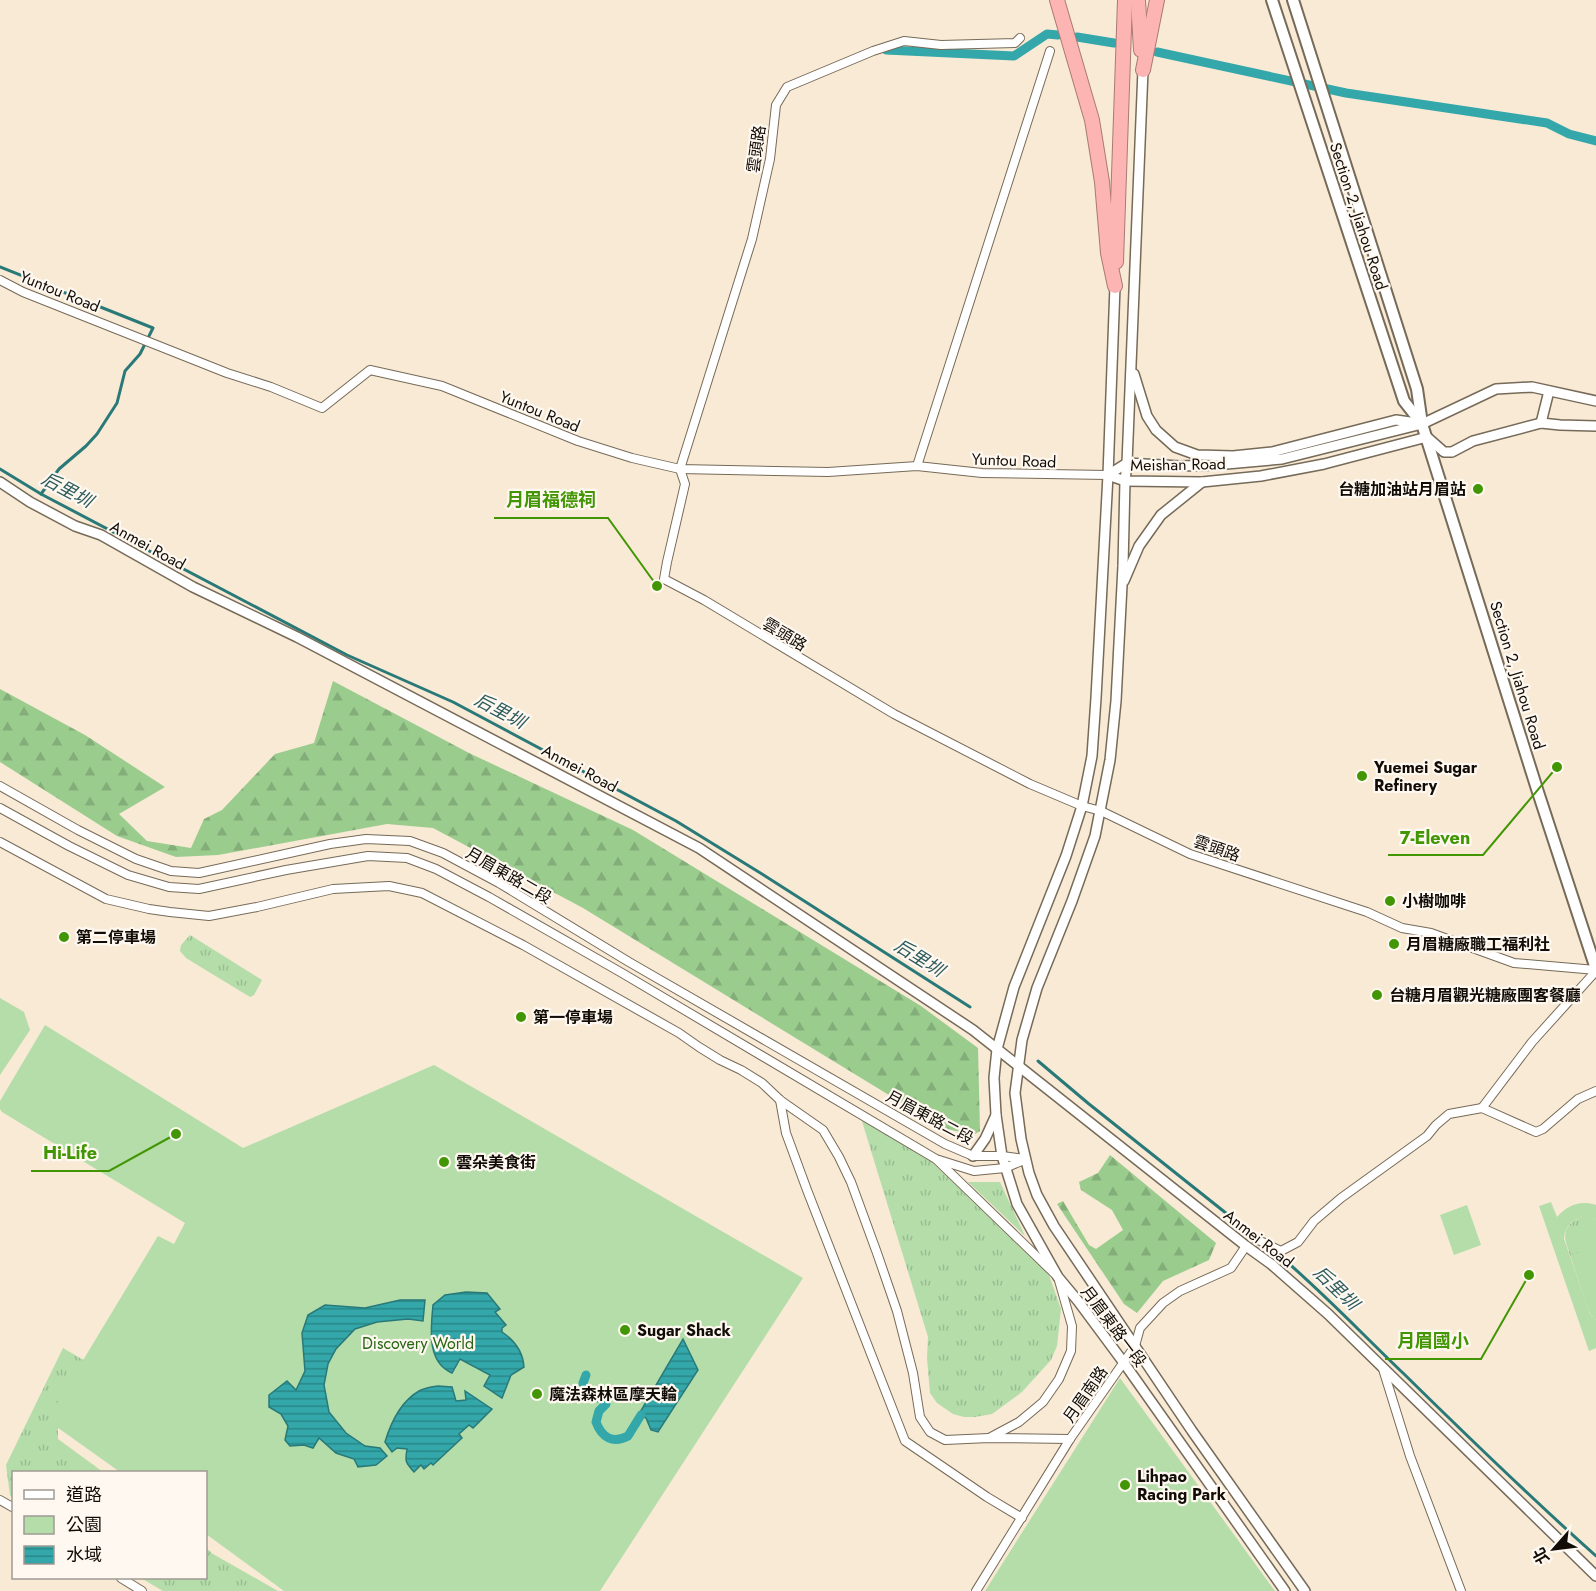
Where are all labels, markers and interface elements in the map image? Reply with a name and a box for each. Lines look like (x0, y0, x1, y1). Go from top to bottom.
street label: 雲頭路 (742, 124, 771, 174)
street label: Section 2, Jiahou Road (1324, 139, 1393, 293)
street label: Yuntou Road (16, 265, 103, 318)
street label: Yuntou Road (496, 385, 583, 438)
street label: Yuntou Road (971, 448, 1057, 473)
street label: Meishan Road (1130, 452, 1226, 477)
water label: 后里圳 (37, 466, 100, 516)
place label: 台糖加油站月眉站 (1338, 478, 1466, 501)
callout: 月眉福德祠 (494, 482, 608, 518)
marker: 台糖加油站月眉站 (1471, 482, 1485, 496)
text: 月眉福德祠 (506, 487, 596, 513)
street label: Anmei Road (106, 515, 190, 576)
street label: Section 2, Jiahou Road (1484, 598, 1551, 752)
street label: 雲頭路 (758, 612, 811, 657)
water label: 后里圳 (470, 687, 533, 737)
street label: Anmei Road (538, 739, 622, 798)
place label: Yuemei Sugar Refinery (1373, 756, 1478, 797)
marker: Yuemei Sugar Refinery (1355, 769, 1369, 783)
callout: 7-Eleven (1388, 819, 1483, 855)
text: 7-Eleven (1400, 825, 1470, 851)
street label: 雲頭路 (1190, 830, 1243, 867)
street label: 月眉東路二段 (461, 841, 556, 909)
place label: 小樹咖啡 (1402, 890, 1466, 913)
marker: 小樹咖啡 (1383, 894, 1397, 908)
place label: 第二停車場 (76, 926, 156, 949)
marker: 第二停車場 (57, 930, 71, 944)
water label: 后里圳 (889, 933, 951, 985)
place label: 月眉糖廠職工福利社 (1406, 933, 1550, 956)
marker: 月眉糖廠職工福利社 (1387, 937, 1401, 951)
place label: 台糖月眉觀光糖廠團客餐廳 (1389, 984, 1581, 1007)
marker: 台糖月眉觀光糖廠團客餐廳 (1370, 988, 1384, 1002)
place label: 第一停車場 (533, 1006, 613, 1029)
marker: 第一停車場 (514, 1010, 528, 1024)
street label: 月眉東路二段 (882, 1085, 978, 1150)
callout: Hi-Life (31, 1135, 109, 1171)
text: Hi-Life (43, 1140, 97, 1166)
place label: 雲朵美食街 (456, 1151, 536, 1174)
marker: 雲朵美食街 (437, 1155, 451, 1169)
street label: Anmei Road (1219, 1204, 1299, 1273)
water label: 后里圳 (1308, 1260, 1367, 1318)
street label: 月眉東路一段 (1076, 1281, 1152, 1372)
place label: Sugar Shack (637, 1319, 732, 1342)
marker: Sugar Shack (618, 1323, 632, 1337)
callout: 月眉國小 (1385, 1323, 1481, 1359)
text: 月眉國小 (1397, 1328, 1469, 1354)
park label: Discovery World (362, 1332, 474, 1355)
street label: 月眉南路 (1058, 1361, 1113, 1427)
place label: 魔法森林區摩天輪 (549, 1383, 677, 1406)
marker: 魔法森林區摩天輪 (530, 1387, 544, 1401)
place label: Lihpao Racing Park (1137, 1465, 1227, 1506)
legend (12, 1471, 207, 1579)
marker: Lihpao Racing Park (1118, 1478, 1132, 1492)
text: 道路 (66, 1482, 102, 1508)
text: 公園 (66, 1512, 102, 1538)
north arrow (1524, 1519, 1584, 1579)
text: 水域 (66, 1542, 102, 1568)
text: 北 (1527, 1543, 1555, 1568)

